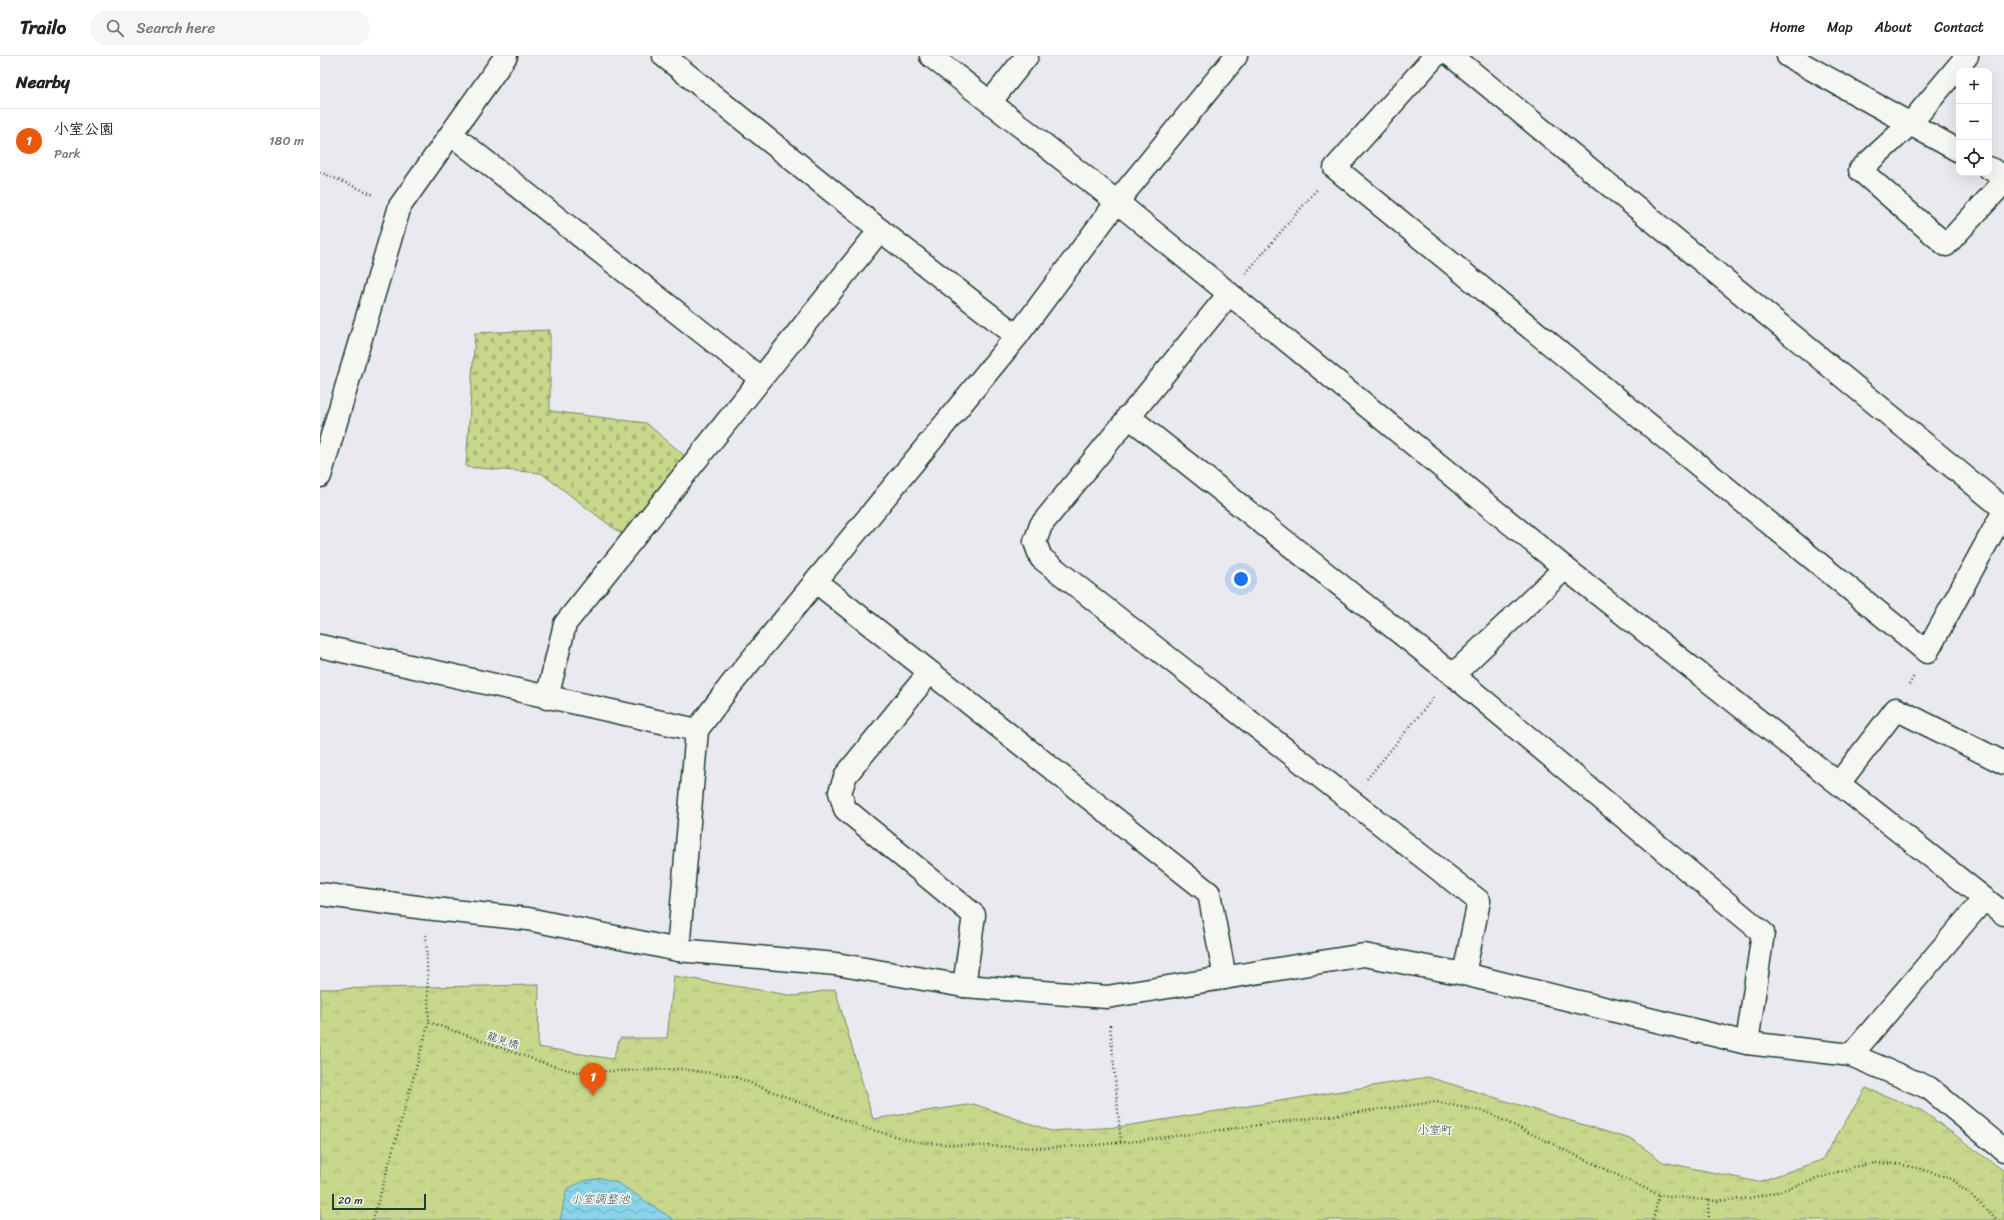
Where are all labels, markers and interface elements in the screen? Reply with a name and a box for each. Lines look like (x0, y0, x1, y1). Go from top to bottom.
search box (90, 10, 370, 46)
text: Trailo (20, 11, 66, 44)
text: Search here (136, 15, 215, 41)
text: Home (1770, 15, 1805, 40)
text: Map (1827, 15, 1853, 40)
text: About (1875, 15, 1912, 40)
text: Contact (1934, 15, 1984, 40)
icon: search (104, 17, 126, 39)
text: Nearby (16, 67, 70, 97)
map controls (1956, 68, 1992, 176)
button: + (1956, 68, 1992, 104)
button: − (1956, 104, 1992, 140)
text: 小室公園 (54, 116, 114, 142)
text: 1 (26, 129, 32, 152)
text: 180 m (269, 129, 304, 152)
button: locate (1956, 140, 1992, 176)
text: Park (54, 142, 81, 165)
your location (1231, 569, 1251, 589)
street label: 龍見橋 (484, 1026, 522, 1055)
pin: 1 (580, 1063, 606, 1096)
district label: 小室町 (1417, 1119, 1453, 1141)
water label: 小室調整池 (570, 1188, 631, 1210)
text: 20 m (338, 1191, 363, 1210)
scale bar (332, 1192, 426, 1211)

